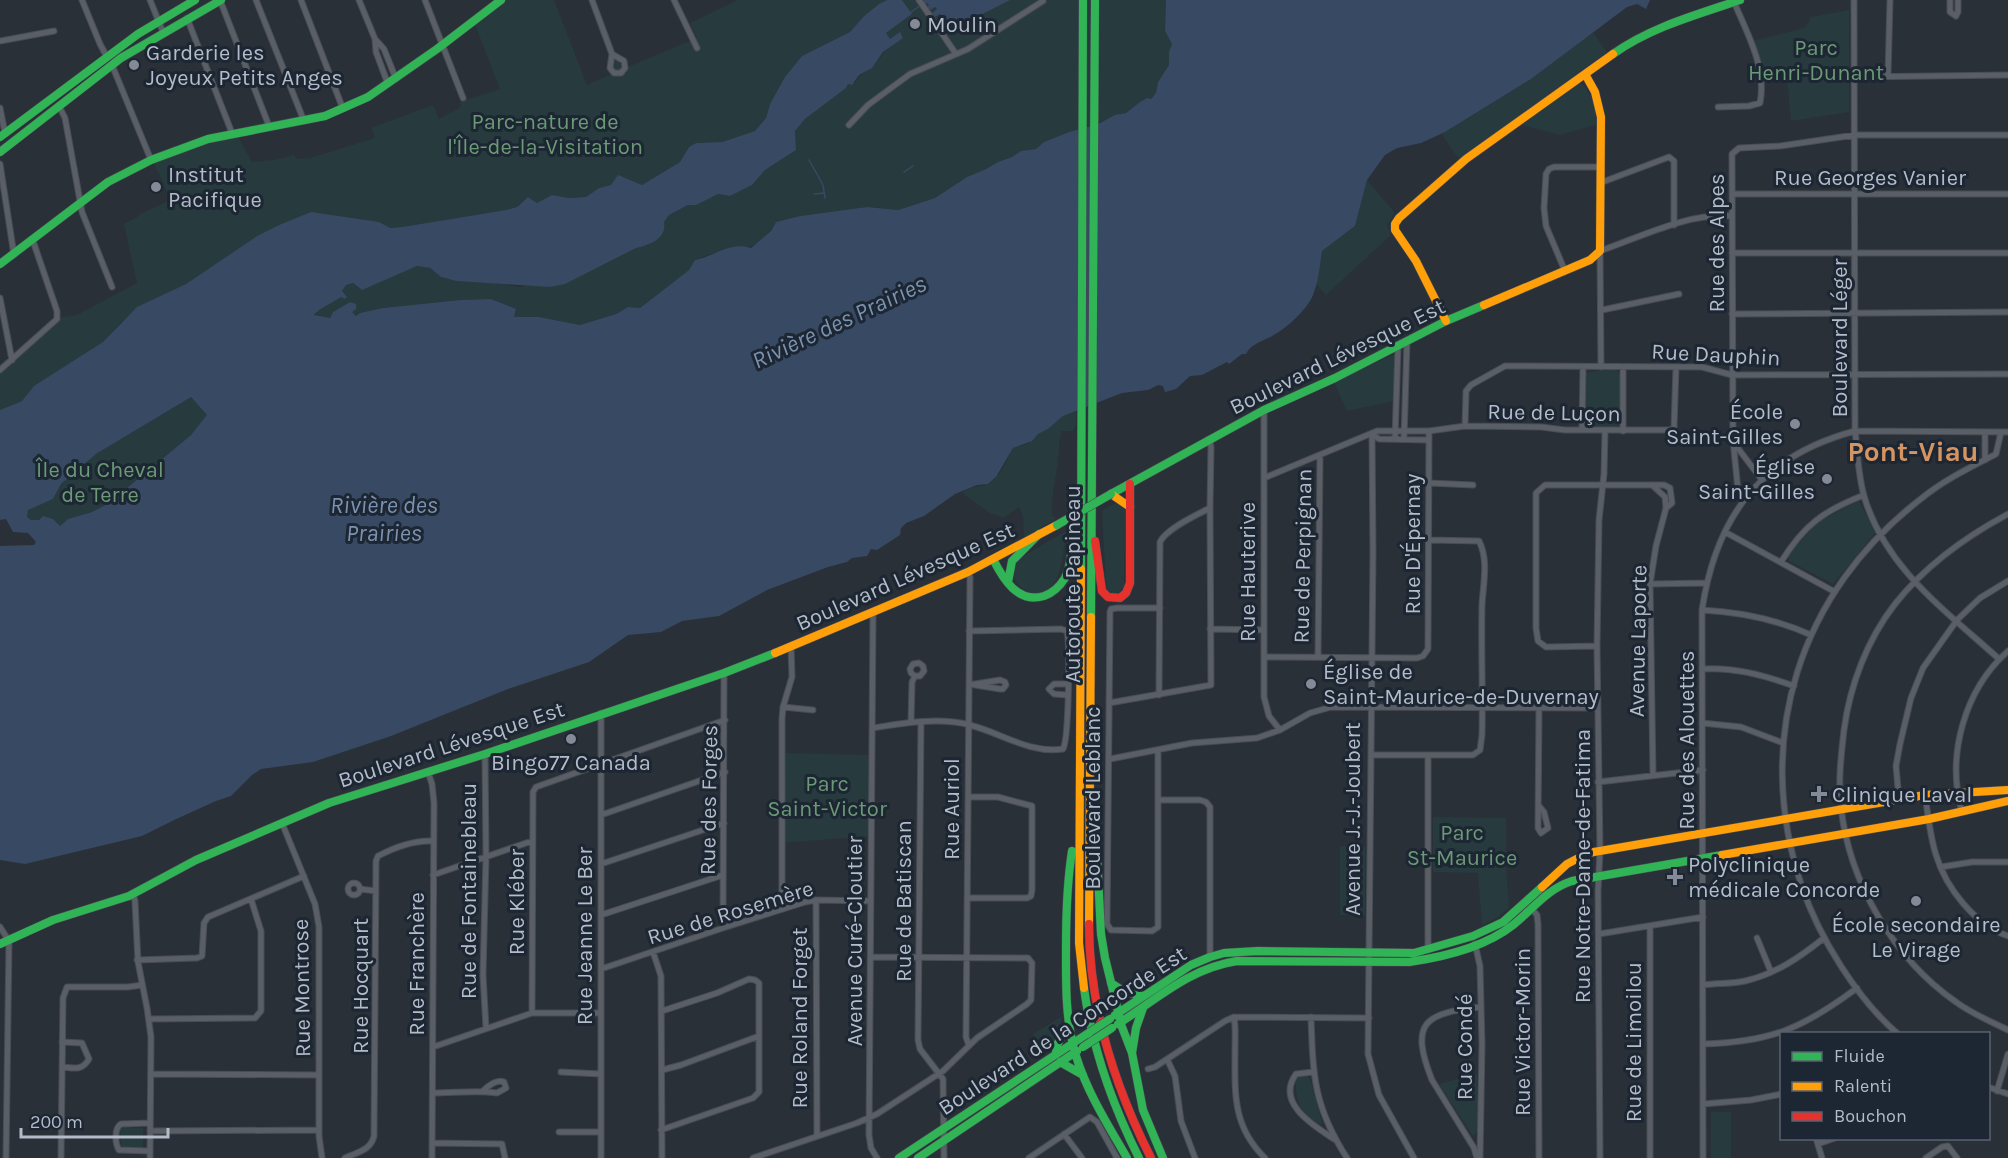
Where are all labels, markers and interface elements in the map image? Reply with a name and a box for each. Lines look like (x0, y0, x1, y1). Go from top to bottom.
place label: Moulin (927, 12, 997, 38)
marker: Moulin (908, 17, 922, 31)
park label: Parc Henri-Dunant (1748, 35, 1884, 86)
place label: Garderie les Joyeux Petits Anges (146, 40, 343, 91)
marker: Garderie les Joyeux Petits Anges (127, 58, 141, 72)
park label: Parc-nature de l'Île-de-la-Visitation (447, 109, 643, 160)
place label: Institut Pacifique (168, 162, 262, 213)
street label: Rue Georges Vanier (1774, 165, 1966, 191)
street label: Rue des Alpes (1704, 174, 1730, 312)
marker: Institut Pacifique (149, 180, 163, 194)
street label: Boulevard Léger (1827, 258, 1853, 418)
water label: Rivière des Prairies (747, 269, 931, 375)
street label: Boulevard Lévesque Est (1226, 293, 1449, 420)
street label: Rue Dauphin (1651, 339, 1781, 371)
place label: École Saint-Gilles (1666, 398, 1783, 450)
street label: Rue de Luçon (1487, 399, 1621, 427)
marker: École Saint-Gilles (1788, 417, 1802, 431)
district label: Pont-Viau (1847, 435, 1979, 468)
place label: Église Saint-Gilles (1698, 453, 1815, 505)
park label: Île du Cheval de Terre (35, 457, 164, 508)
street label: Rue de Perpignan (1288, 468, 1318, 644)
marker: Église Saint-Gilles (1820, 472, 1834, 486)
street label: Rue D'Épernay (1399, 474, 1426, 614)
street label: Autoroute Papineau (1060, 485, 1086, 683)
water label: Rivière des Prairies (330, 491, 438, 547)
street label: Rue Hauterive (1235, 502, 1261, 642)
street label: Boulevard Lévesque Est (792, 517, 1019, 637)
street label: Avenue Laporte (1624, 565, 1652, 717)
street label: Rue des Alouettes (1674, 650, 1700, 830)
place label: Église de Saint-Maurice-de-Duvernay (1323, 658, 1599, 710)
marker: Église de Saint-Maurice-de-Duvernay (1304, 677, 1318, 691)
street label: Boulevard Lévesque Est (335, 696, 568, 794)
street label: Boulevard Leblanc (1080, 706, 1106, 890)
street label: Avenue J.-J.-Joubert (1340, 722, 1366, 916)
street label: Rue des Forges (695, 725, 723, 875)
street label: Rue Notre-Dame-de-Fatima (1570, 729, 1596, 1003)
marker: Bingo77 Canada (564, 732, 578, 746)
place label: Bingo77 Canada (491, 750, 651, 776)
street label: Rue Auriol (939, 758, 965, 860)
park label: Parc Saint-Victor (767, 771, 887, 822)
place label: Clinique Laval (1832, 782, 1972, 808)
street label: Rue de Fontainebleau (456, 783, 482, 999)
marker: Clinique Laval (1810, 785, 1828, 803)
street label: Rue de Batiscan (891, 820, 917, 982)
park label: Parc St-Maurice (1407, 820, 1517, 871)
street label: Avenue Curé-Cloutier (842, 836, 868, 1046)
street label: Rue Jeanne Le Ber (572, 847, 598, 1025)
street label: Rue Kléber (504, 849, 530, 955)
place label: Polyclinique médicale Concorde (1688, 852, 1880, 903)
marker: Polyclinique médicale Concorde (1666, 868, 1684, 886)
street label: Rue de Rosemère (644, 875, 817, 951)
street label: Rue Franchère (404, 892, 430, 1036)
marker: École secondaire Le Virage (1909, 894, 1923, 908)
place label: École secondaire Le Virage (1832, 911, 2000, 963)
street label: Rue Hocquart (348, 918, 374, 1054)
street label: Rue Montrose (288, 919, 316, 1057)
street label: Rue Roland Forget (787, 927, 813, 1109)
street label: Boulevard de la Concorde Est (934, 941, 1192, 1121)
street label: Rue Victor-Morin (1510, 948, 1536, 1116)
street label: Rue de Limoilou (1621, 962, 1647, 1122)
street label: Rue Condé (1452, 994, 1478, 1100)
legend (1780, 1032, 1990, 1140)
text: Fluide (1834, 1045, 1885, 1067)
text: Ralenti (1834, 1075, 1892, 1097)
scale bar (21, 1101, 168, 1139)
text: Bouchon (1834, 1105, 1907, 1127)
text: 200 m (30, 1111, 83, 1133)

